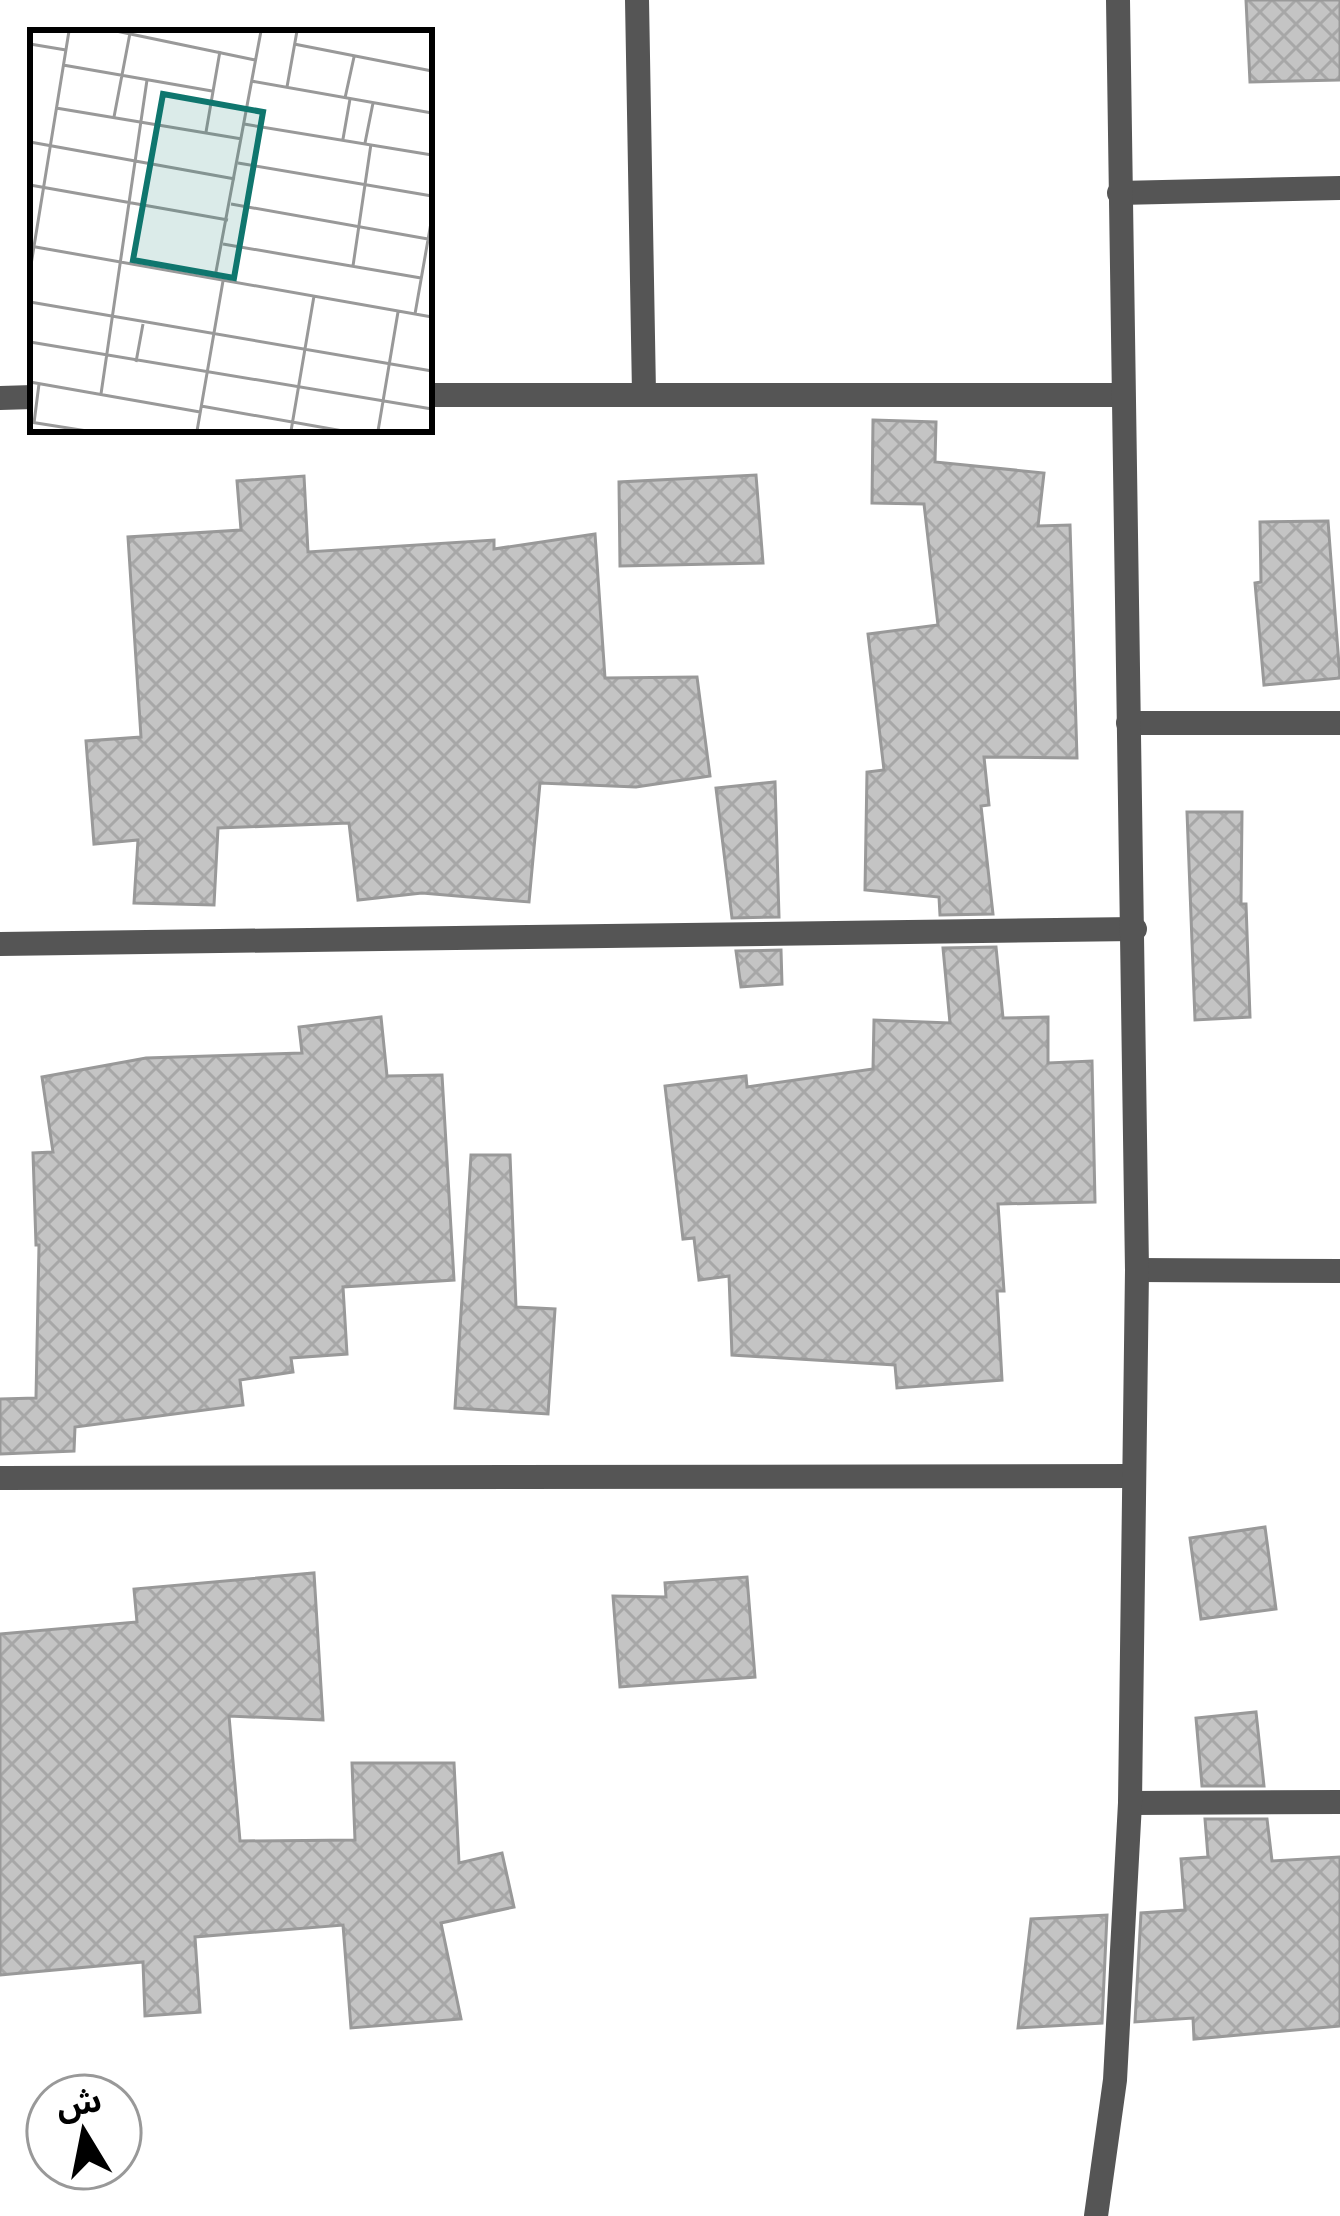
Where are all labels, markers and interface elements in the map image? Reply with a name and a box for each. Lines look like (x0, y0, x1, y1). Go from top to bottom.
inset map (30, 30, 432, 432)
north arrow (24, 2072, 144, 2192)
text: ش (53, 2080, 105, 2127)

